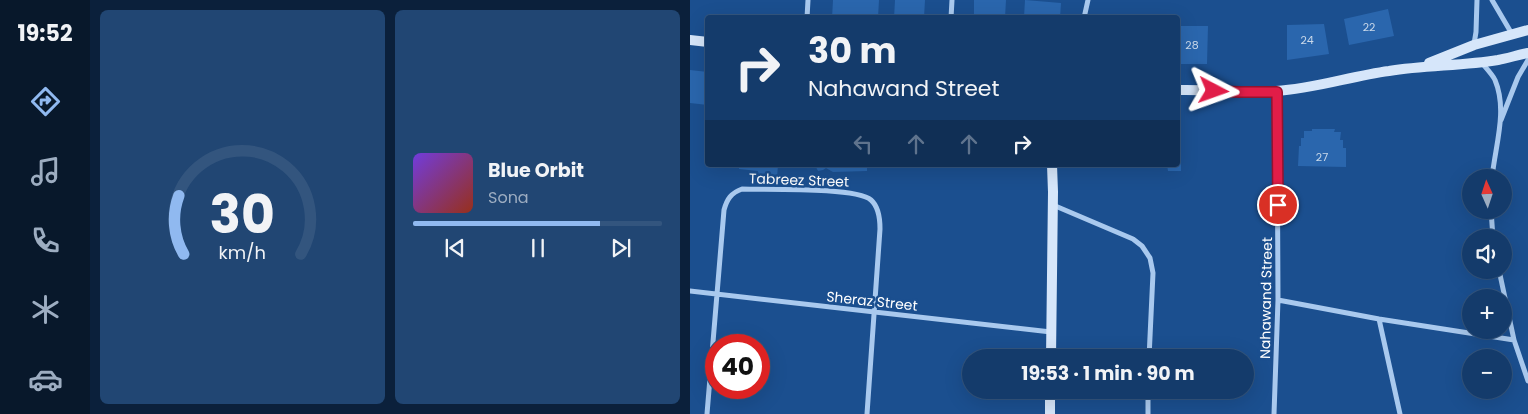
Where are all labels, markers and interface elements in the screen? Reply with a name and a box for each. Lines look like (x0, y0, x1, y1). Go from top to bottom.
text: 19:52 (18, 18, 72, 49)
house number: 22 (1363, 19, 1375, 35)
text: 30 m (808, 26, 896, 75)
house number: 24 (1300, 32, 1314, 48)
icon: right (725, 35, 790, 100)
house number: 28 (1185, 37, 1199, 53)
position arrow (1187, 64, 1239, 116)
text: Nahawand Street (808, 73, 999, 104)
icon: directions (28, 84, 63, 119)
icon: left (849, 130, 877, 158)
icon: ahead (902, 130, 930, 158)
icon: ahead (955, 130, 983, 158)
icon: right (1008, 130, 1036, 158)
house number: 27 (1316, 149, 1328, 165)
icon: music (28, 154, 63, 189)
text: Blue Orbit (488, 157, 584, 184)
street label: Tabreez Street (749, 168, 849, 192)
north arrow (1462, 169, 1512, 219)
map controls (1462, 169, 1512, 399)
text: 30 (210, 178, 275, 251)
pin (1257, 184, 1299, 226)
text: Sona (488, 186, 529, 209)
icon: arrive (1264, 191, 1292, 219)
icon: phone (28, 223, 63, 258)
button: sound (1462, 229, 1512, 279)
icon: previous (441, 234, 469, 262)
icon: pause (524, 234, 552, 262)
icon: next (607, 234, 635, 262)
street label: Nahawand Street (1255, 237, 1277, 359)
text: km/h (219, 240, 266, 265)
street label: Sheraz Street (825, 286, 919, 316)
button: + (1462, 289, 1512, 339)
icon: climate (28, 292, 63, 327)
speed limit sign: 40 (705, 334, 770, 399)
button: − (1462, 349, 1512, 399)
text: 19:53 · 1 min · 90 m (1021, 360, 1195, 387)
icon: car (28, 362, 63, 397)

